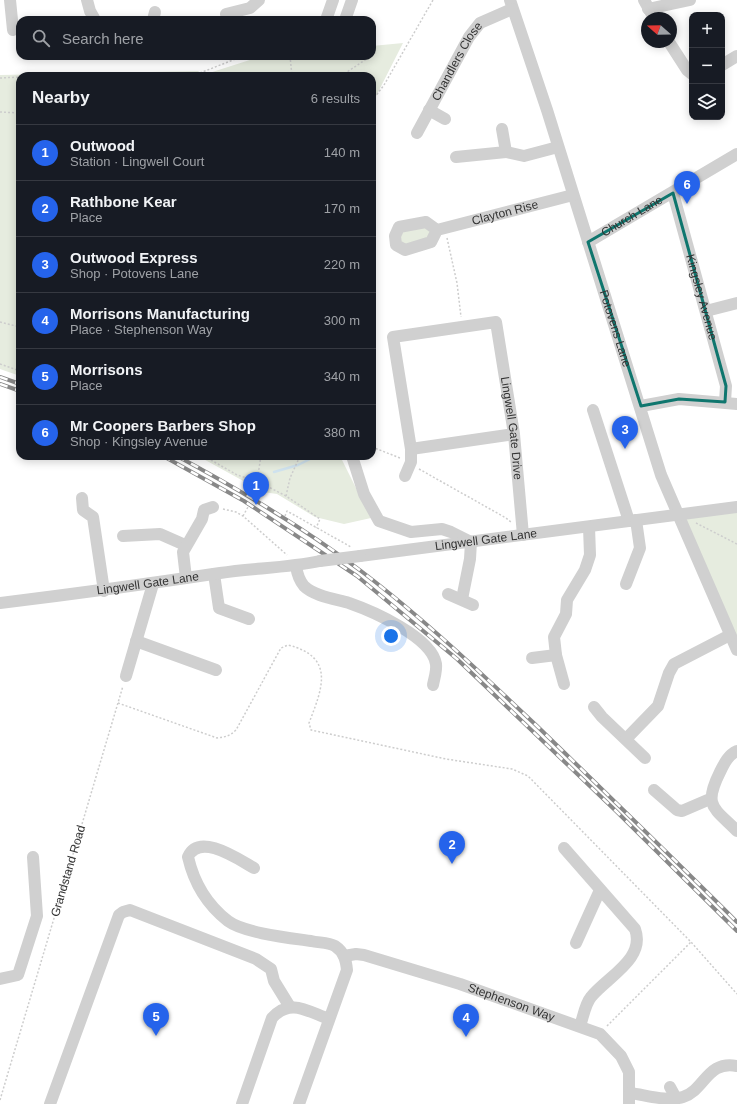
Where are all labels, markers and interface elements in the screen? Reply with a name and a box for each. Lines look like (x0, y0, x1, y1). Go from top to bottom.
north arrow (641, 12, 677, 48)
map controls (689, 12, 725, 120)
button: + (689, 12, 725, 48)
search box (16, 16, 376, 60)
street label: Chandlers Close (429, 19, 485, 103)
icon: search (30, 27, 52, 49)
text: Search here (62, 30, 144, 47)
button: − (689, 48, 725, 84)
button: layers (689, 84, 725, 120)
text: Nearby (32, 88, 90, 107)
text: 6 results (311, 91, 360, 106)
text: Outwood (70, 137, 135, 154)
text: 1 (41, 145, 49, 160)
text: 140 m (324, 145, 360, 160)
text: Station · Lingwell Court (70, 154, 204, 169)
pin: 6 (674, 171, 700, 204)
street label: Church Lane (599, 192, 665, 240)
text: Rathbone Kear (70, 193, 177, 210)
street label: Clayton Rise (470, 197, 540, 228)
text: 2 (41, 201, 49, 216)
text: 170 m (324, 201, 360, 216)
text: Place (70, 210, 103, 225)
text: Outwood Express (70, 249, 198, 266)
street label: Kingsley Avenue (683, 253, 720, 342)
text: 3 (41, 257, 49, 272)
text: 220 m (324, 257, 360, 272)
text: Shop · Potovens Lane (70, 266, 199, 281)
street label: Potovens Lane (597, 288, 634, 369)
text: Morrisons Manufacturing (70, 305, 250, 322)
text: 4 (41, 313, 49, 328)
text: 300 m (324, 313, 360, 328)
text: Place · Stephenson Way (70, 322, 213, 337)
text: Morrisons (70, 361, 143, 378)
text: 5 (41, 369, 49, 384)
text: 340 m (324, 369, 360, 384)
street label: Lingwell Gate Drive (498, 375, 525, 481)
text: Place (70, 378, 103, 393)
pin: 3 (612, 416, 638, 449)
text: Mr Coopers Barbers Shop (70, 417, 256, 434)
text: 6 (41, 425, 49, 440)
text: 380 m (324, 425, 360, 440)
text: Shop · Kingsley Avenue (70, 434, 208, 449)
pin: 1 (243, 472, 269, 505)
street label: Lingwell Gate Lane (434, 526, 538, 553)
street label: Lingwell Gate Lane (96, 569, 200, 598)
your location (381, 626, 401, 646)
street label: Grandstand Road (48, 823, 88, 918)
pin: 2 (439, 831, 465, 864)
street label: Stephenson Way (466, 980, 557, 1024)
pin: 5 (143, 1003, 169, 1036)
pin: 4 (453, 1004, 479, 1037)

